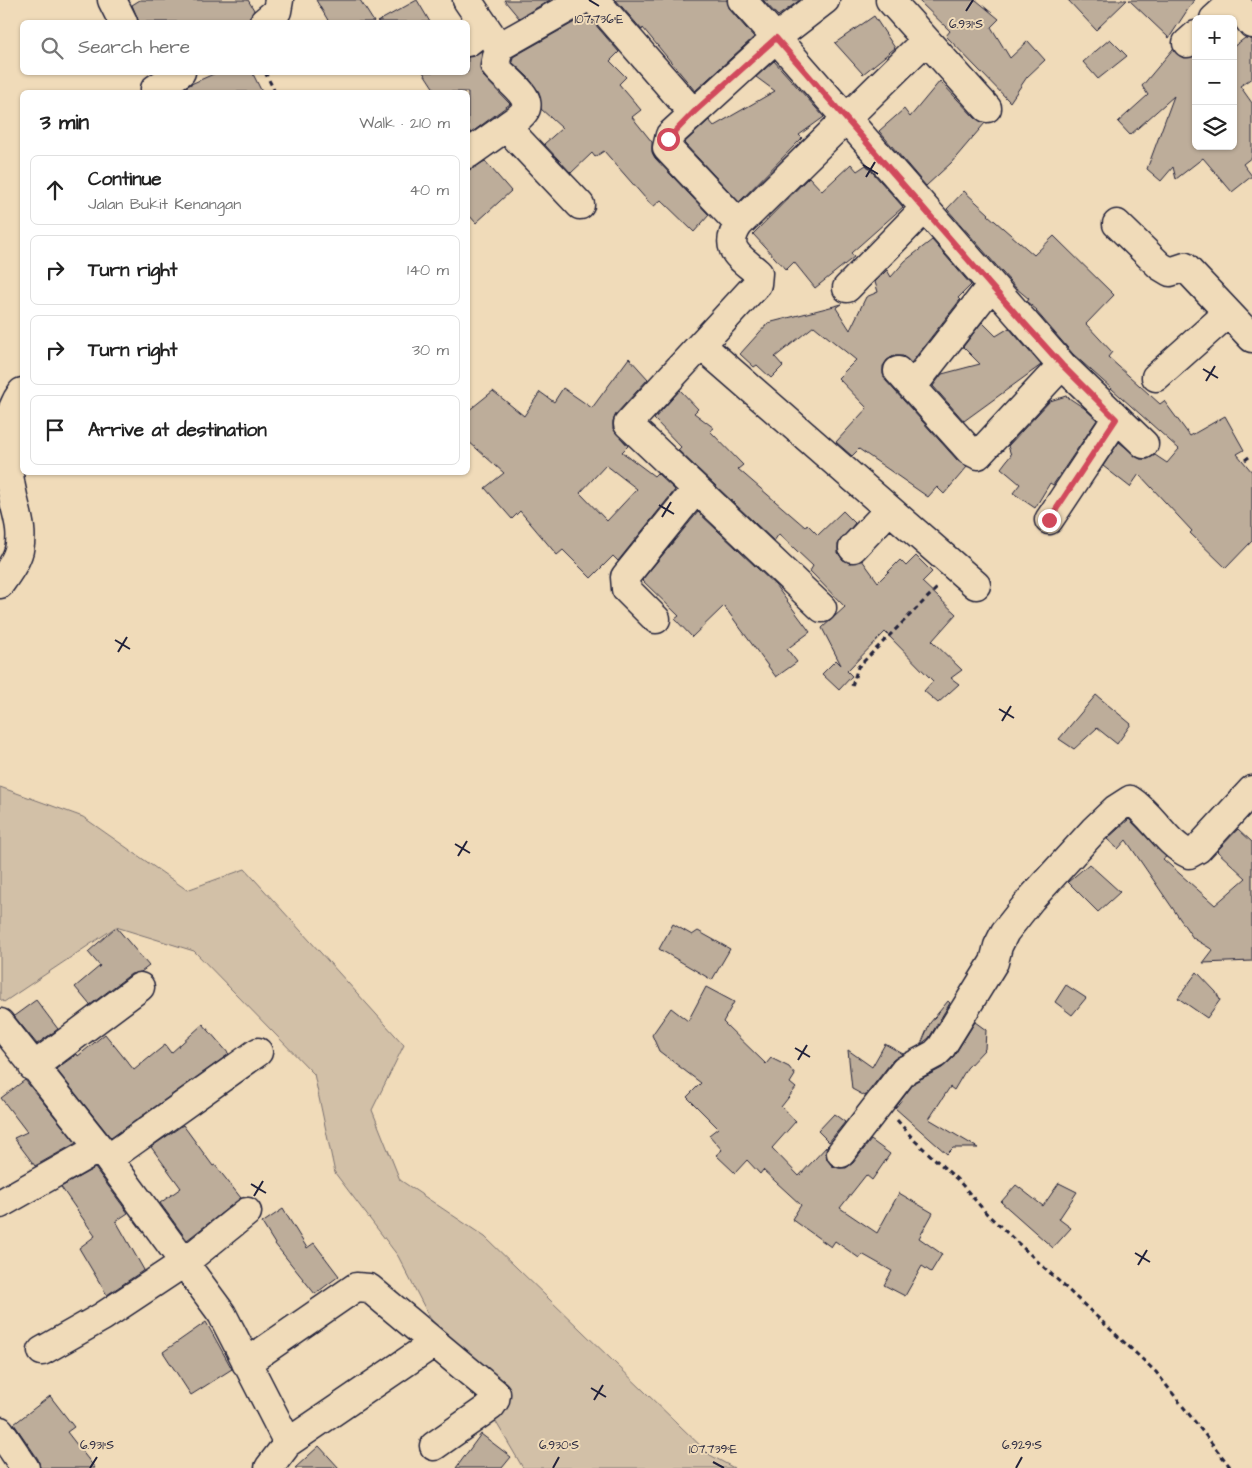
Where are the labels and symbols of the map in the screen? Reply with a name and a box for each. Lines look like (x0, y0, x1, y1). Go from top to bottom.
text: 107.736°E (575, 11, 623, 28)
text: 6.931°S (949, 16, 983, 33)
route start (657, 128, 680, 151)
route end (1038, 509, 1061, 532)
text: 6.931°S (80, 1437, 114, 1454)
text: 6.930°S (539, 1437, 579, 1454)
text: 6.929°S (1002, 1437, 1042, 1454)
text: 107.739°E (689, 1441, 737, 1458)

